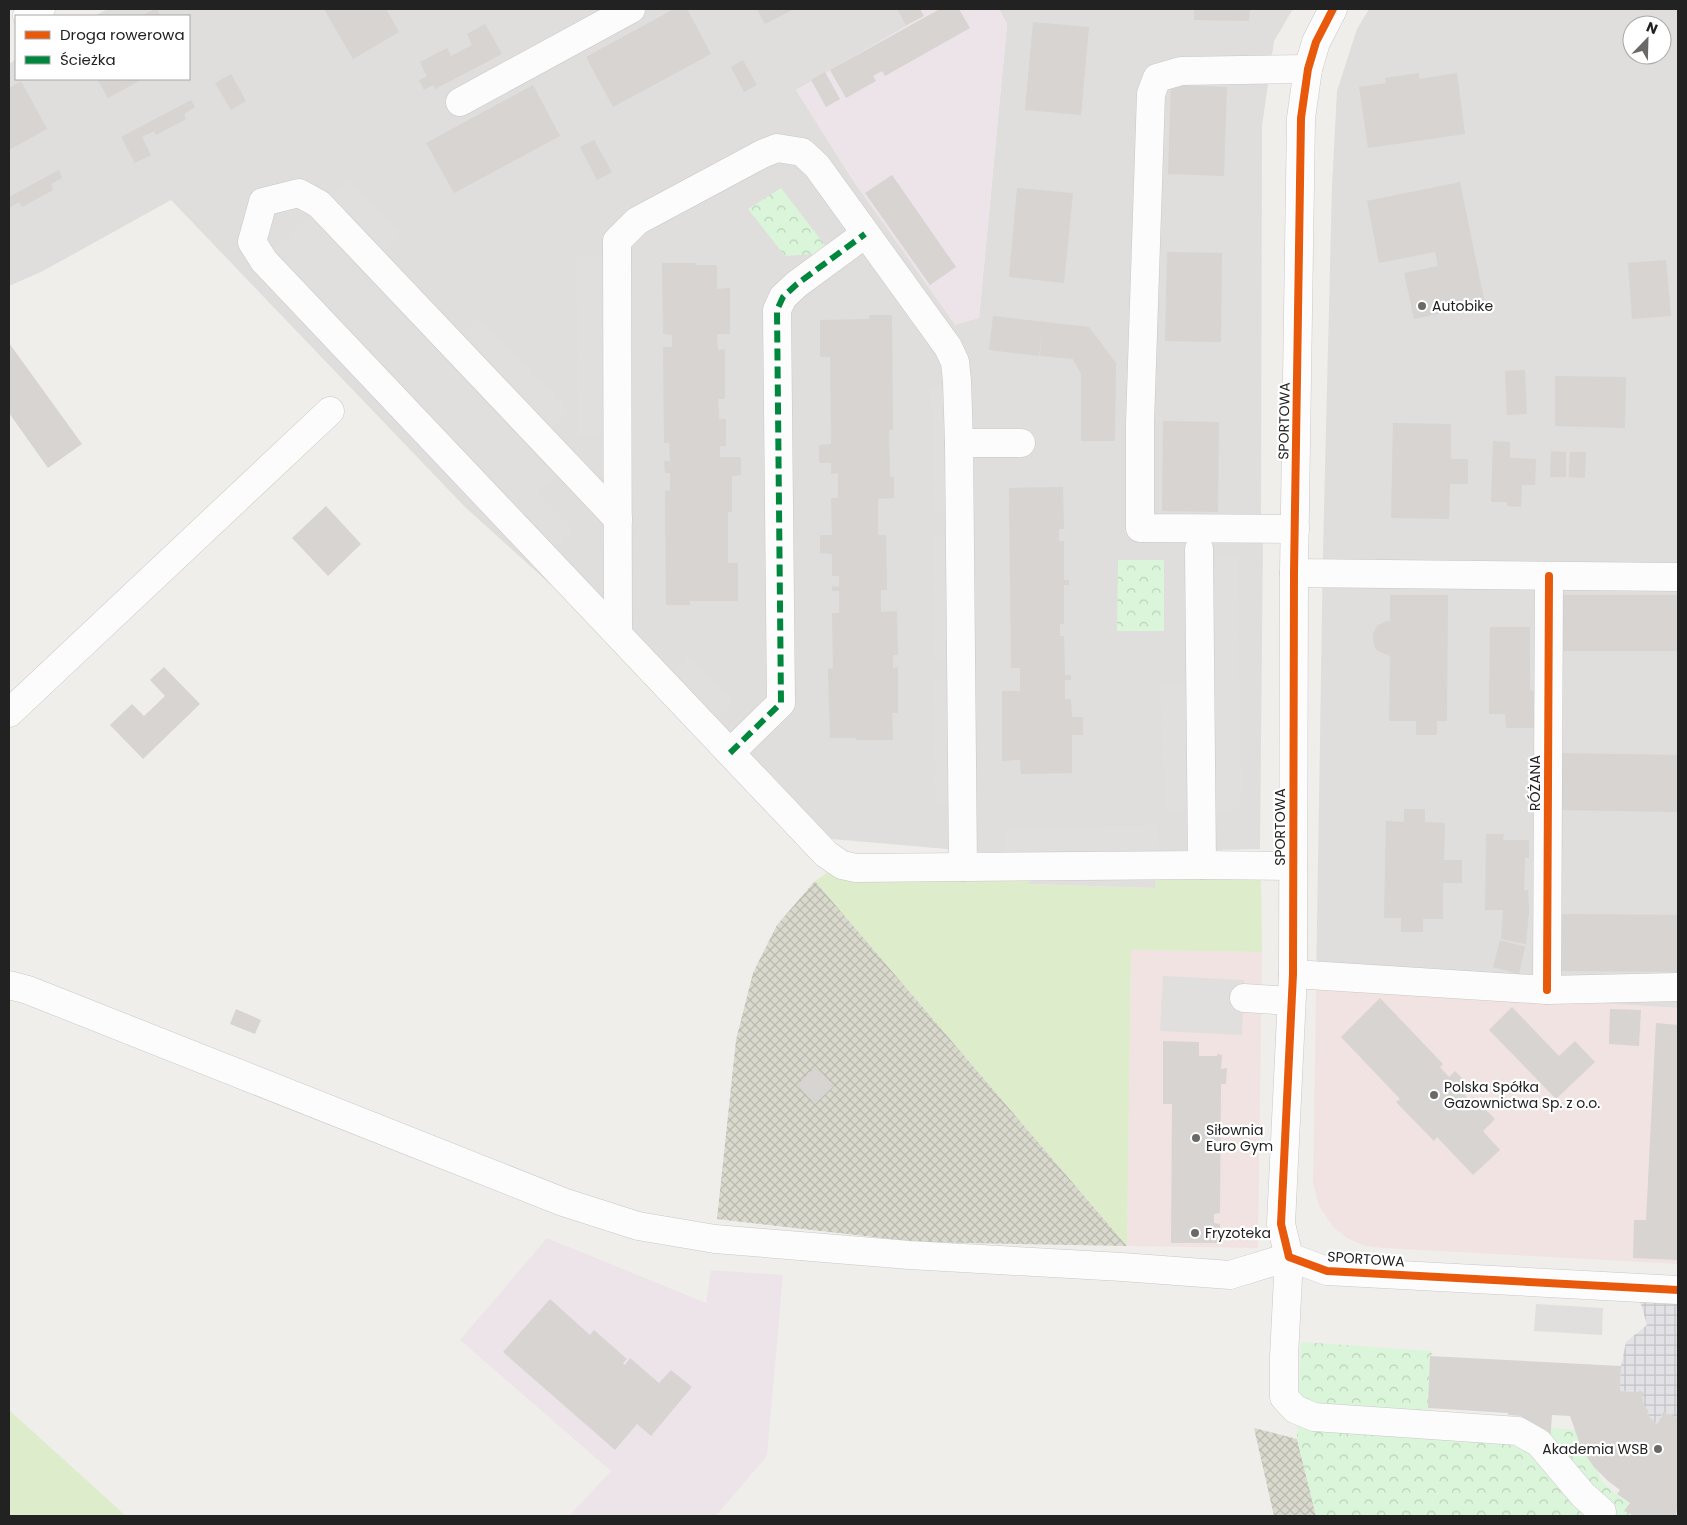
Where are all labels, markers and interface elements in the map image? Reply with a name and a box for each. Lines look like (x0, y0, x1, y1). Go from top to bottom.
legend (15, 15, 190, 80)
north arrow (1622, 15, 1672, 65)
text: N (1643, 17, 1661, 39)
text: Droga rowerowa (60, 24, 185, 45)
text: Ścieżka (60, 49, 116, 70)
place label: Autobike (1432, 296, 1494, 316)
marker: Autobike (1416, 300, 1428, 312)
street label: SPORTOWA (1273, 382, 1295, 460)
street label: RÓŻANA (1525, 755, 1545, 811)
street label: SPORTOWA (1270, 788, 1290, 866)
place label: Polska Spółka Gazownictwa Sp. z o.o. (1444, 1077, 1600, 1113)
marker: Polska Spółka Gazownictwa Sp. z o.o. (1428, 1089, 1440, 1101)
place label: Siłownia Euro Gym (1206, 1120, 1273, 1156)
marker: Siłownia Euro Gym (1190, 1132, 1202, 1144)
place label: Fryzoteka (1205, 1223, 1271, 1243)
marker: Fryzoteka (1189, 1227, 1201, 1239)
street label: SPORTOWA (1327, 1246, 1405, 1272)
place label: Akademia WSB (1542, 1439, 1648, 1459)
marker: Akademia WSB (1652, 1443, 1664, 1455)

